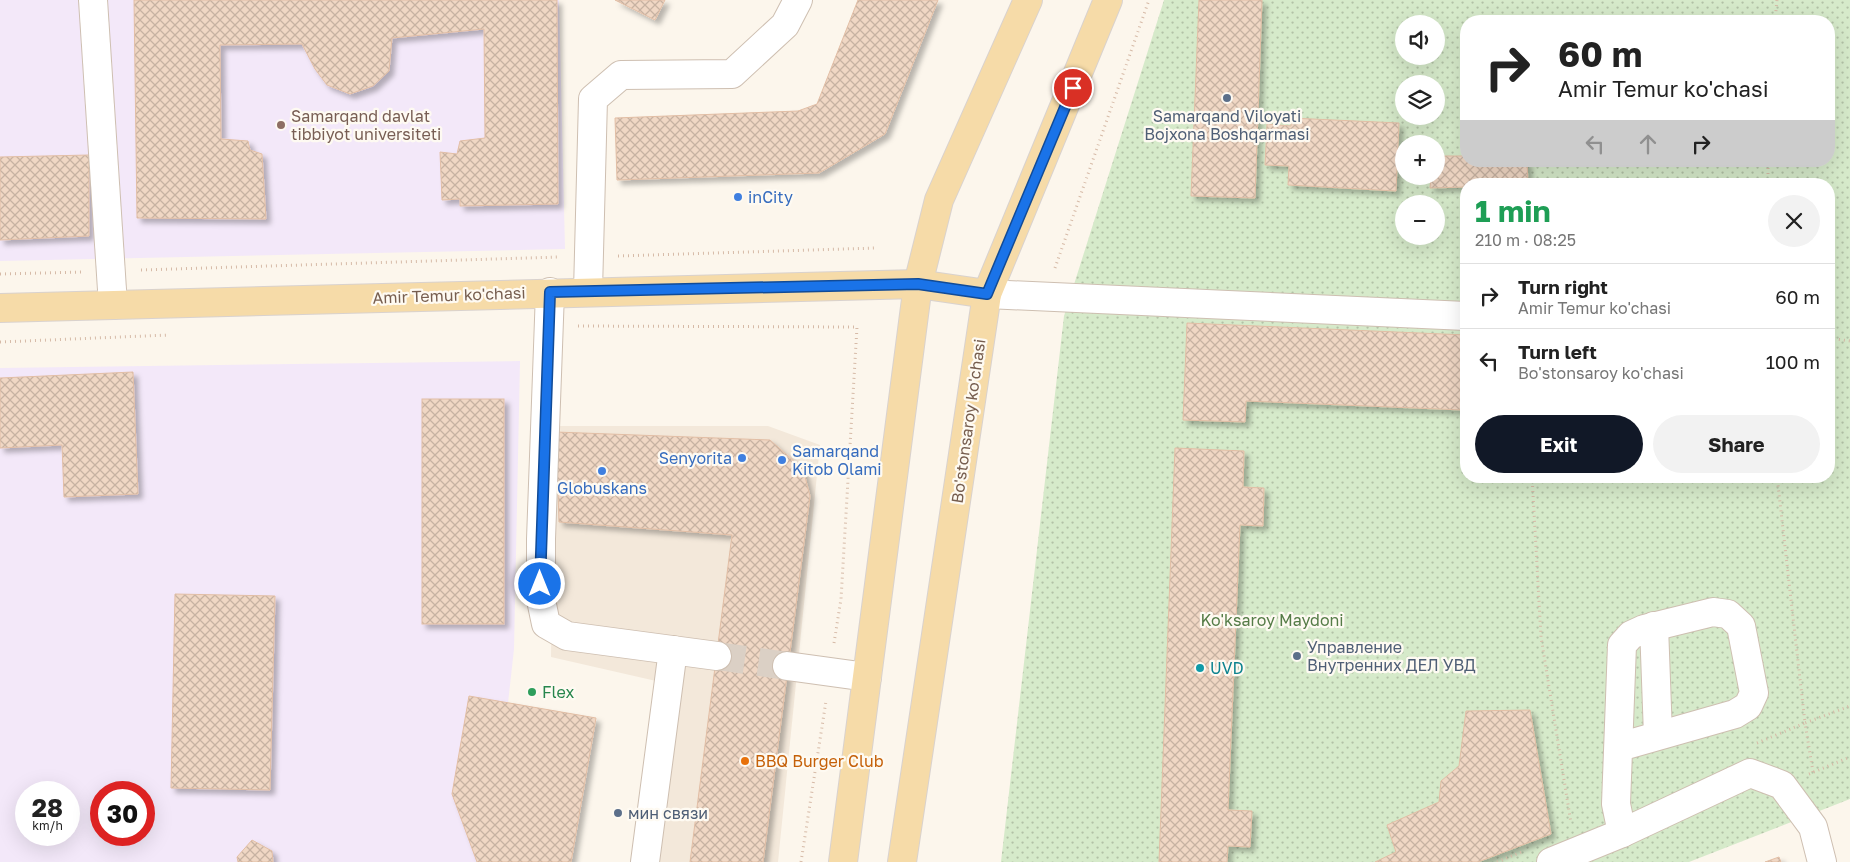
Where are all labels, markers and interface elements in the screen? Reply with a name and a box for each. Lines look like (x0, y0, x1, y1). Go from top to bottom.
map controls (1395, 15, 1445, 245)
button: sound (1395, 15, 1445, 65)
text: 60 m (1558, 33, 1642, 75)
icon: right (1475, 35, 1540, 100)
pin (1052, 67, 1094, 109)
icon: arrive (1059, 74, 1087, 102)
button: layers (1395, 75, 1445, 125)
text: Amir Temur ko'chasi (1558, 75, 1769, 102)
marker: Samarqand Viloyati Bojxona Boshqarmasi (1221, 92, 1233, 104)
place label: Samarqand davlat tibbiyot universiteti (291, 106, 441, 144)
place label: Samarqand Viloyati Bojxona Boshqarmasi (1144, 106, 1310, 144)
marker: Samarqand davlat tibbiyot universiteti (275, 119, 287, 131)
icon: left (1581, 130, 1609, 158)
icon: ahead (1634, 130, 1662, 158)
icon: right (1687, 130, 1715, 158)
button: + (1395, 135, 1445, 185)
place label: inCity (748, 187, 793, 207)
marker: inCity (732, 191, 744, 203)
text: 1 min (1475, 193, 1551, 229)
button: − (1395, 195, 1445, 245)
button: close (1768, 195, 1820, 247)
text: 210 m · 08:25 (1475, 230, 1576, 250)
text: Turn right (1518, 275, 1608, 298)
street label: Amir Temur ko'chasi (372, 282, 526, 308)
icon: right (1475, 282, 1503, 310)
text: 60 m (1775, 285, 1820, 308)
text: Amir Temur ko'chasi (1518, 298, 1671, 318)
street label: Bo'stonsaroy ko'chasi (947, 338, 989, 504)
text: Turn left (1518, 340, 1597, 363)
icon: left (1475, 347, 1503, 375)
text: 100 m (1766, 350, 1820, 373)
text: Bo'stonsaroy ko'chasi (1518, 363, 1684, 383)
button: Exit (1475, 415, 1643, 473)
button: Share (1653, 415, 1820, 473)
place label: Samarqand Kitob Olami (792, 441, 882, 479)
place label: Senyorita (659, 448, 732, 468)
marker: Senyorita (736, 452, 748, 464)
marker: Samarqand Kitob Olami (776, 454, 788, 466)
marker: Globuskans (596, 465, 608, 477)
place label: Globuskans (557, 478, 647, 498)
position arrow (513, 557, 565, 609)
park label: Ko'ksaroy Maydoni (1200, 610, 1344, 630)
place label: Управление Внутренних ДЕЛ УВД (1307, 637, 1476, 675)
marker: Управление Внутренних ДЕЛ УВД (1291, 650, 1303, 662)
place label: UVD (1210, 658, 1244, 678)
marker: UVD (1194, 662, 1206, 674)
place label: Flex (542, 682, 574, 702)
marker: Flex (526, 686, 538, 698)
place label: BBQ Burger Club (755, 751, 884, 771)
marker: BBQ Burger Club (739, 755, 751, 767)
speed limit sign: 30 (90, 781, 155, 846)
text: 28 (32, 792, 63, 823)
place label: мин связи (628, 803, 708, 823)
marker: мин связи (612, 807, 624, 819)
text: km/h (32, 818, 63, 833)

